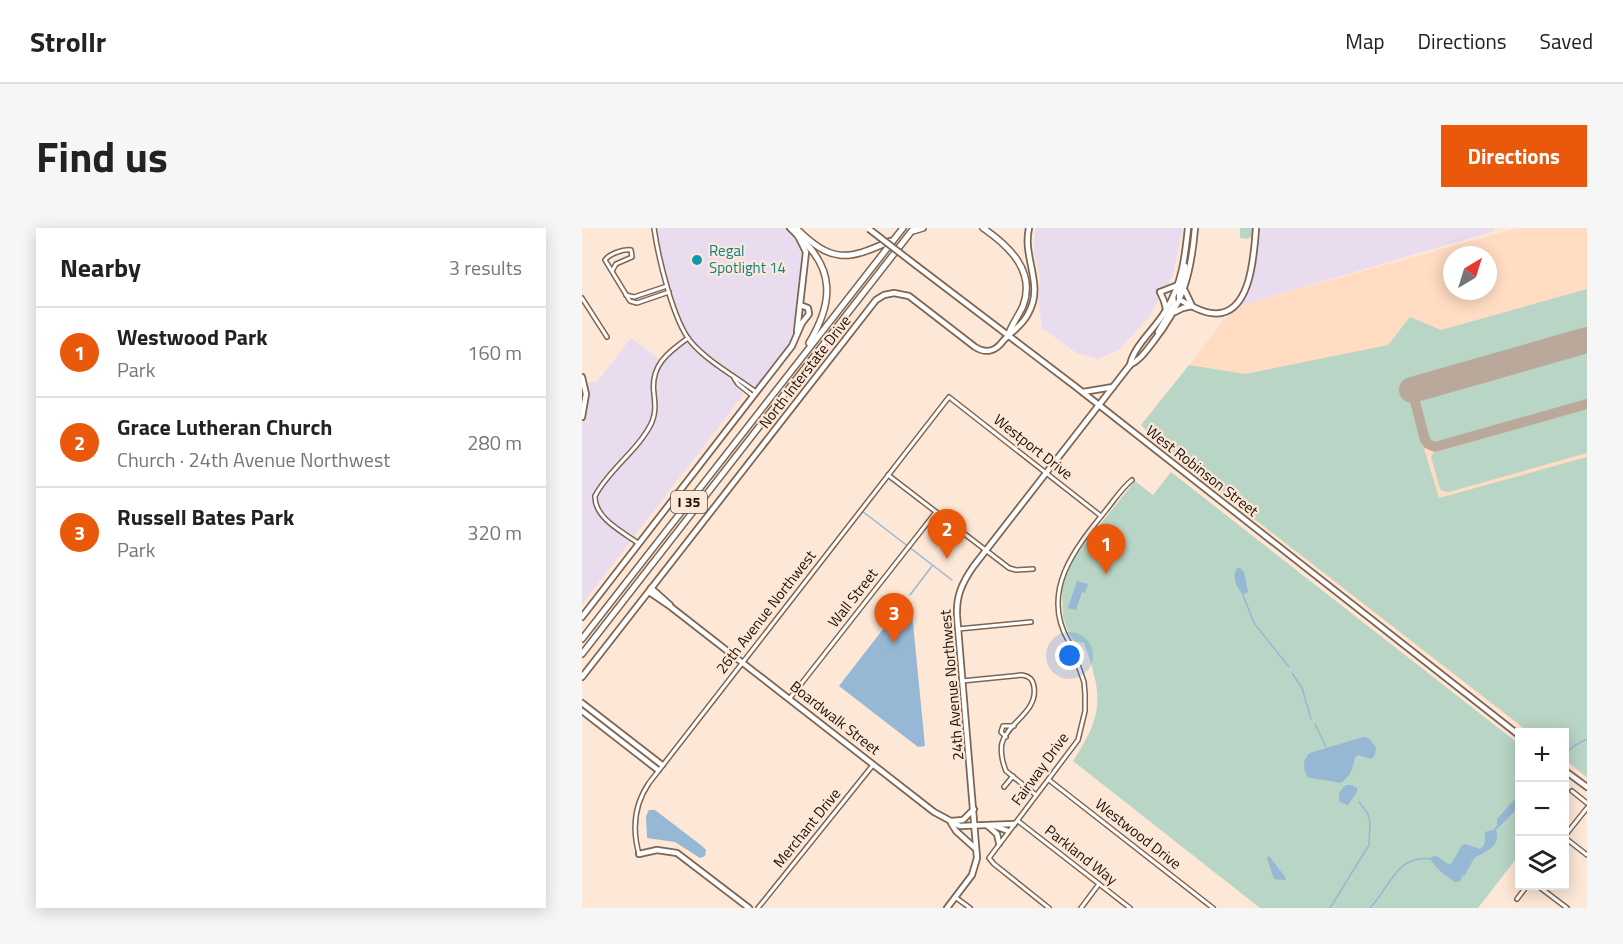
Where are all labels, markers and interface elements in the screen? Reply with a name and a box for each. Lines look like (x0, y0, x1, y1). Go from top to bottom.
text: Strollr (30, 20, 106, 63)
text: Map (1345, 25, 1385, 57)
text: Directions (1418, 25, 1507, 57)
text: Saved (1540, 25, 1593, 57)
text: Find us (36, 124, 168, 188)
button: Directions (1441, 125, 1587, 187)
place label: Regal Spotlight 14 (709, 239, 786, 279)
north arrow (1443, 246, 1497, 300)
text: Nearby (60, 248, 141, 287)
text: 3 results (449, 252, 522, 283)
marker: Regal Spotlight 14 (690, 253, 704, 267)
street label: North Interstate Drive (753, 310, 856, 433)
text: Westwood Park (117, 320, 268, 354)
text: 1 (74, 337, 85, 368)
text: 160 m (467, 337, 522, 368)
text: Park (117, 354, 155, 385)
street label: Westport Drive (989, 408, 1078, 485)
text: Grace Lutheran Church (117, 410, 332, 444)
street label: West Robinson Street (1141, 419, 1264, 522)
text: 2 (74, 427, 85, 458)
text: 280 m (467, 427, 522, 458)
text: Church · 24th Avenue Northwest (117, 444, 390, 475)
road number: I 35 (671, 491, 707, 513)
text: Russell Bates Park (117, 500, 294, 534)
pin: 2 (928, 510, 967, 559)
text: 3 (74, 517, 85, 548)
text: 320 m (467, 517, 522, 548)
pin: 1 (1086, 524, 1126, 574)
text: Park (117, 534, 155, 565)
street label: 26th Avenue Northwest (710, 544, 822, 678)
street label: Wall Street (822, 563, 884, 632)
pin: 3 (874, 594, 914, 643)
street label: 24th Avenue Northwest (933, 608, 970, 761)
your location (1055, 641, 1084, 670)
street label: Boardwalk Street (785, 675, 886, 761)
street label: Fairway Drive (1005, 727, 1074, 810)
map controls (1515, 728, 1569, 890)
button: + (1515, 728, 1569, 782)
button: − (1515, 782, 1569, 836)
street label: Merchant Drive (767, 783, 846, 872)
street label: Westwood Drive (1090, 793, 1186, 875)
street label: Parkland Way (1040, 819, 1123, 890)
button: layers (1515, 836, 1569, 890)

